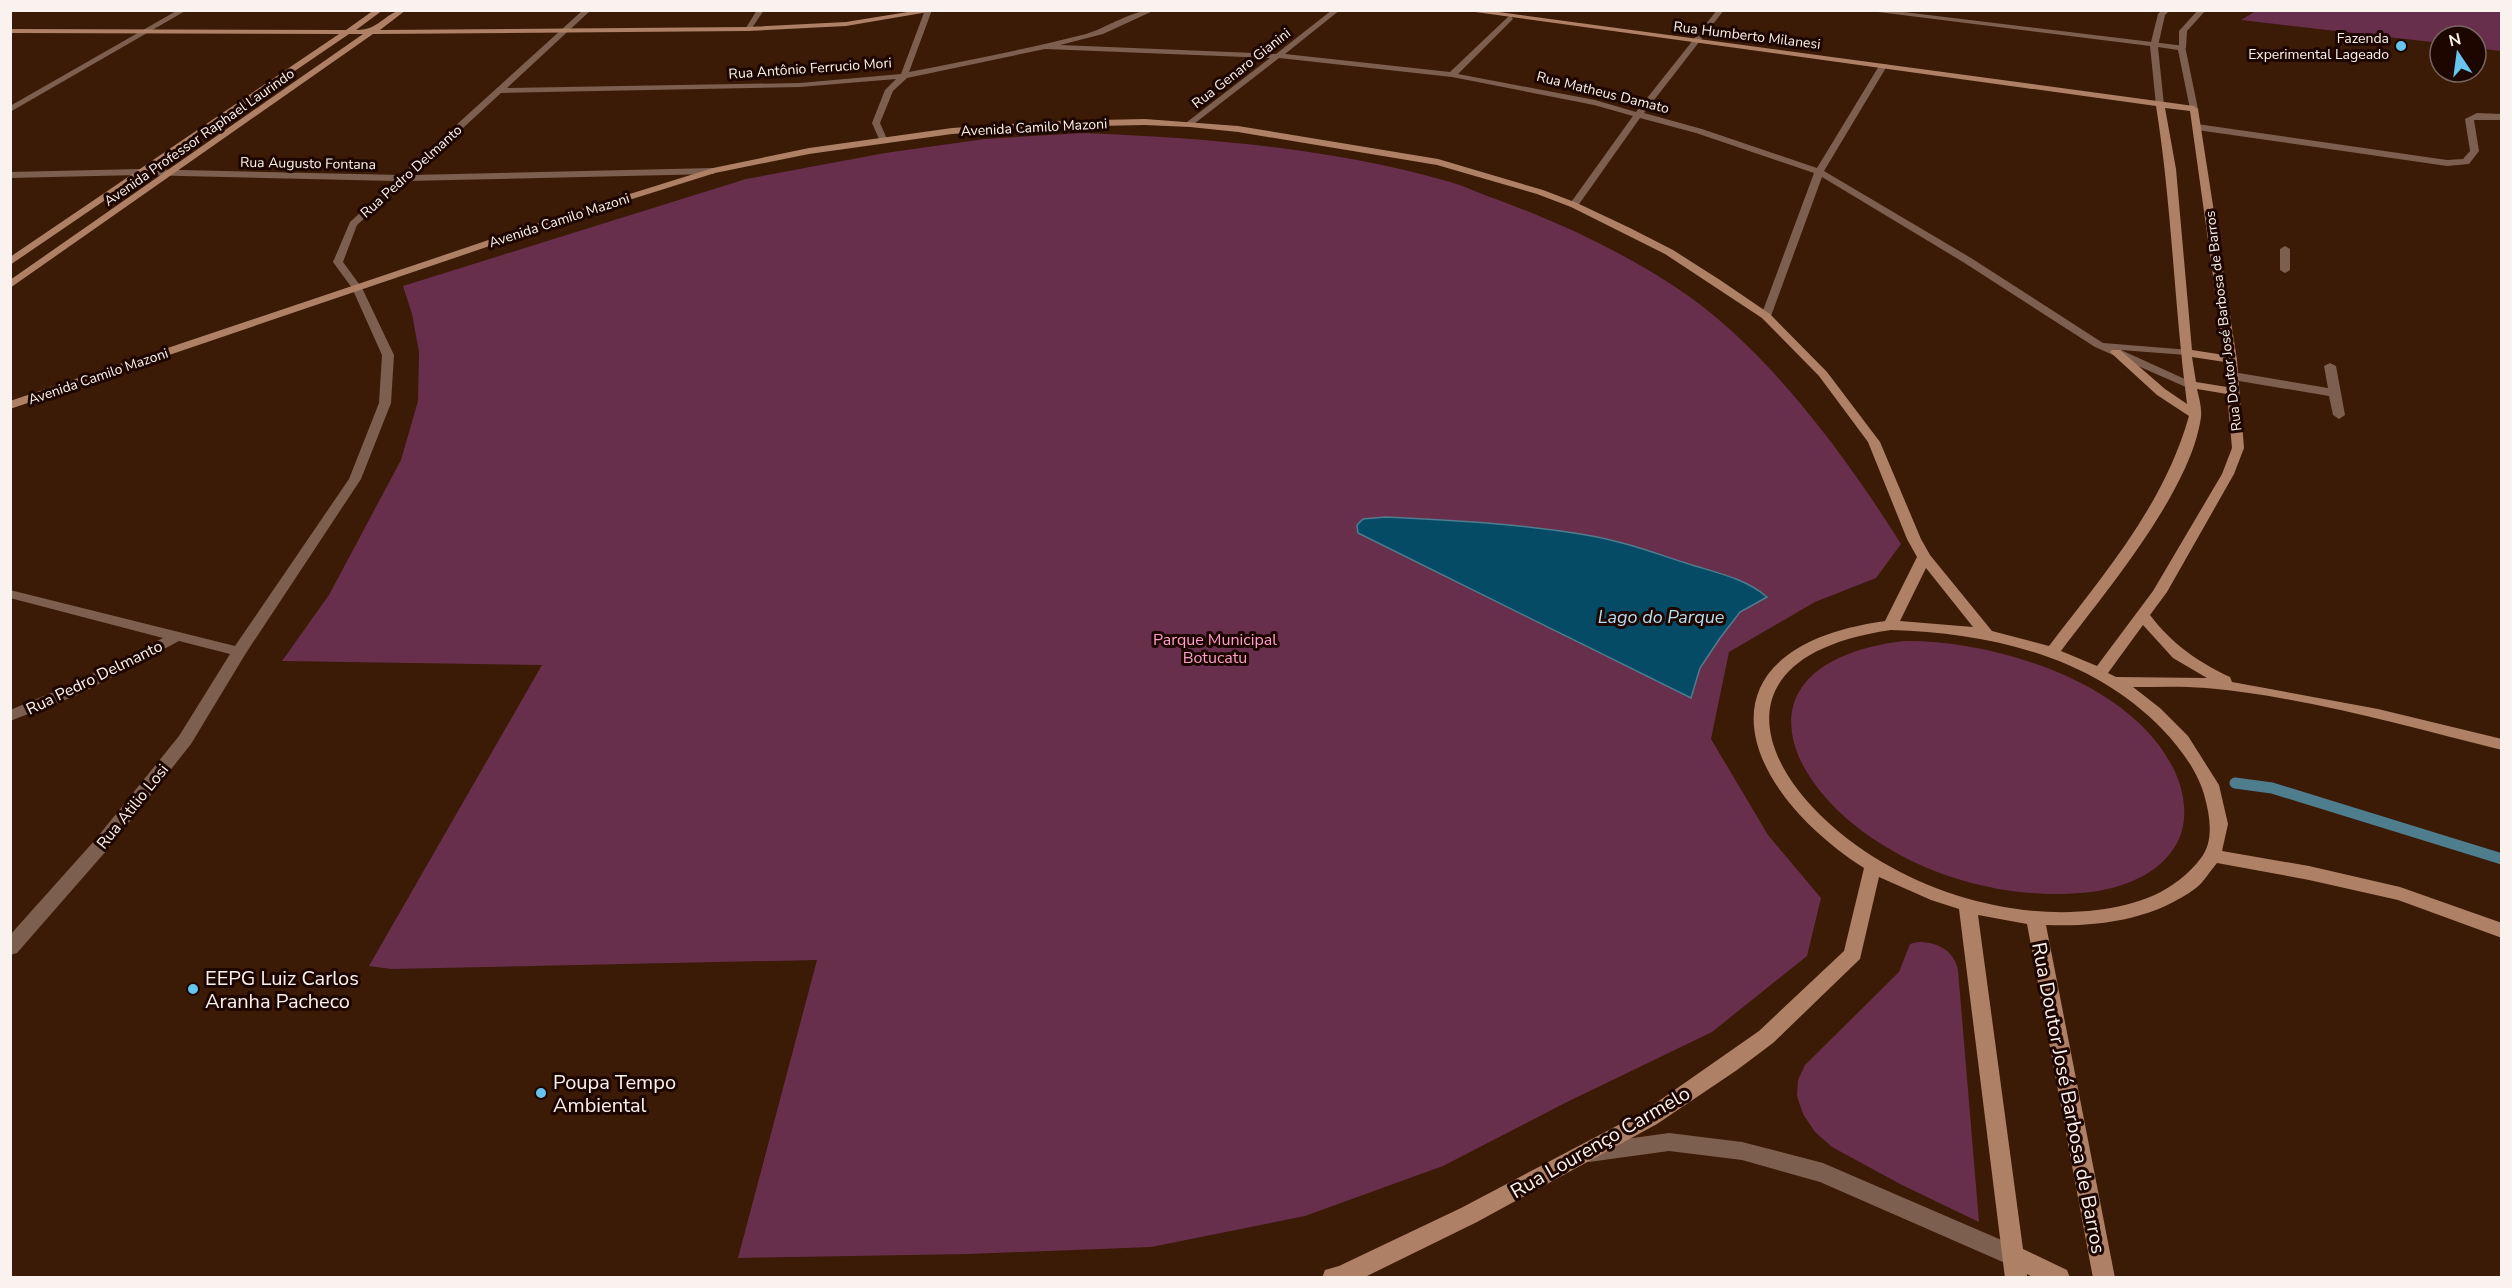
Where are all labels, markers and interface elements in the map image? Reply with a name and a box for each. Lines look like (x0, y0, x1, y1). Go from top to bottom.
street label: Rua Humberto Milanesi (1672, 17, 1822, 54)
street label: Rua Genaro Gianini (1188, 24, 1295, 113)
north arrow (2428, 24, 2488, 84)
text: N (2447, 28, 2463, 52)
place label: Fazenda Experimental Lageado (2248, 29, 2389, 64)
marker: Fazenda Experimental Lageado (2394, 39, 2408, 53)
street label: Rua Antônio Ferrucio Mori (728, 53, 892, 84)
street label: Avenida Professor Raphael Laurindo (100, 64, 298, 211)
street label: Rua Matheus Damato (1535, 67, 1671, 118)
street label: Avenida Camilo Mazoni (960, 114, 1108, 141)
street label: Rua Pedro Delmanto (356, 120, 466, 222)
street label: Rua Augusto Fontana (240, 153, 376, 174)
street label: Avenida Camilo Mazoni (486, 189, 632, 252)
street label: Rua Doutor José Barbosa de Barros (2201, 209, 2246, 432)
street label: Avenida Camilo Mazoni (26, 344, 171, 409)
water label: Lago do Parque (1598, 605, 1725, 629)
park label: Parque Municipal Botucatu (1153, 629, 1277, 669)
street label: Rua Pedro Delmanto (23, 635, 166, 721)
street label: Rua Atilio Losi (92, 760, 174, 854)
street label: Rua Doutor José Barbosa de Barros (2025, 940, 2112, 1256)
place label: EEPG Luiz Carlos Aranha Pacheco (205, 965, 359, 1015)
marker: EEPG Luiz Carlos Aranha Pacheco (186, 982, 200, 996)
place label: Poupa Tempo Ambiental (553, 1069, 676, 1119)
street label: Rua Lourenço Carmelo (1505, 1080, 1695, 1205)
marker: Poupa Tempo Ambiental (534, 1086, 548, 1100)

